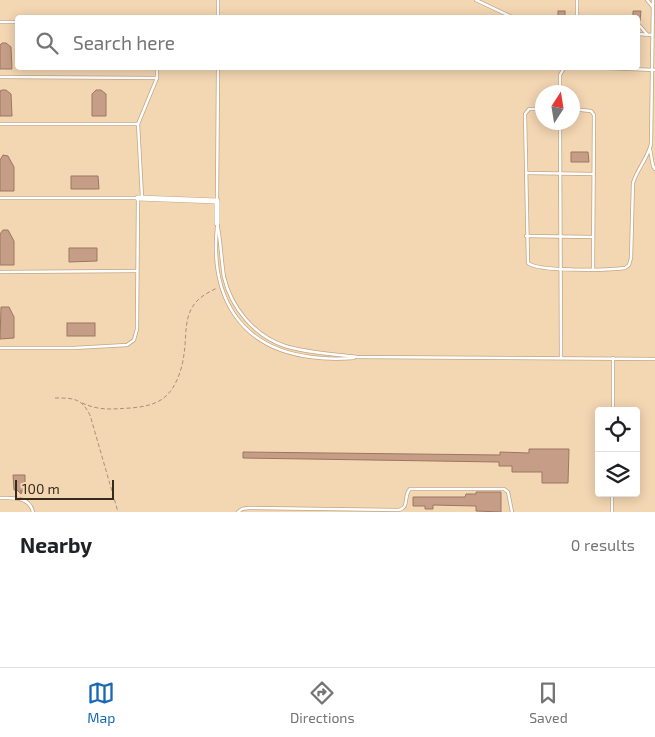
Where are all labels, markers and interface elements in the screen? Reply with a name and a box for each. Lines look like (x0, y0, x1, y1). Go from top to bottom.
search box (15, 15, 640, 70)
icon: search (33, 29, 61, 57)
text: Search here (73, 31, 175, 54)
north arrow (535, 85, 580, 130)
map controls (595, 407, 640, 497)
button: locate (595, 407, 640, 452)
button: layers (595, 452, 640, 497)
scale bar (15, 477, 114, 500)
text: 100 m (22, 480, 60, 497)
text: Nearby (20, 532, 92, 557)
text: 0 results (571, 535, 635, 554)
tab: Map (87, 679, 115, 726)
tab: Directions (290, 679, 355, 726)
tab: Saved (529, 679, 568, 726)

